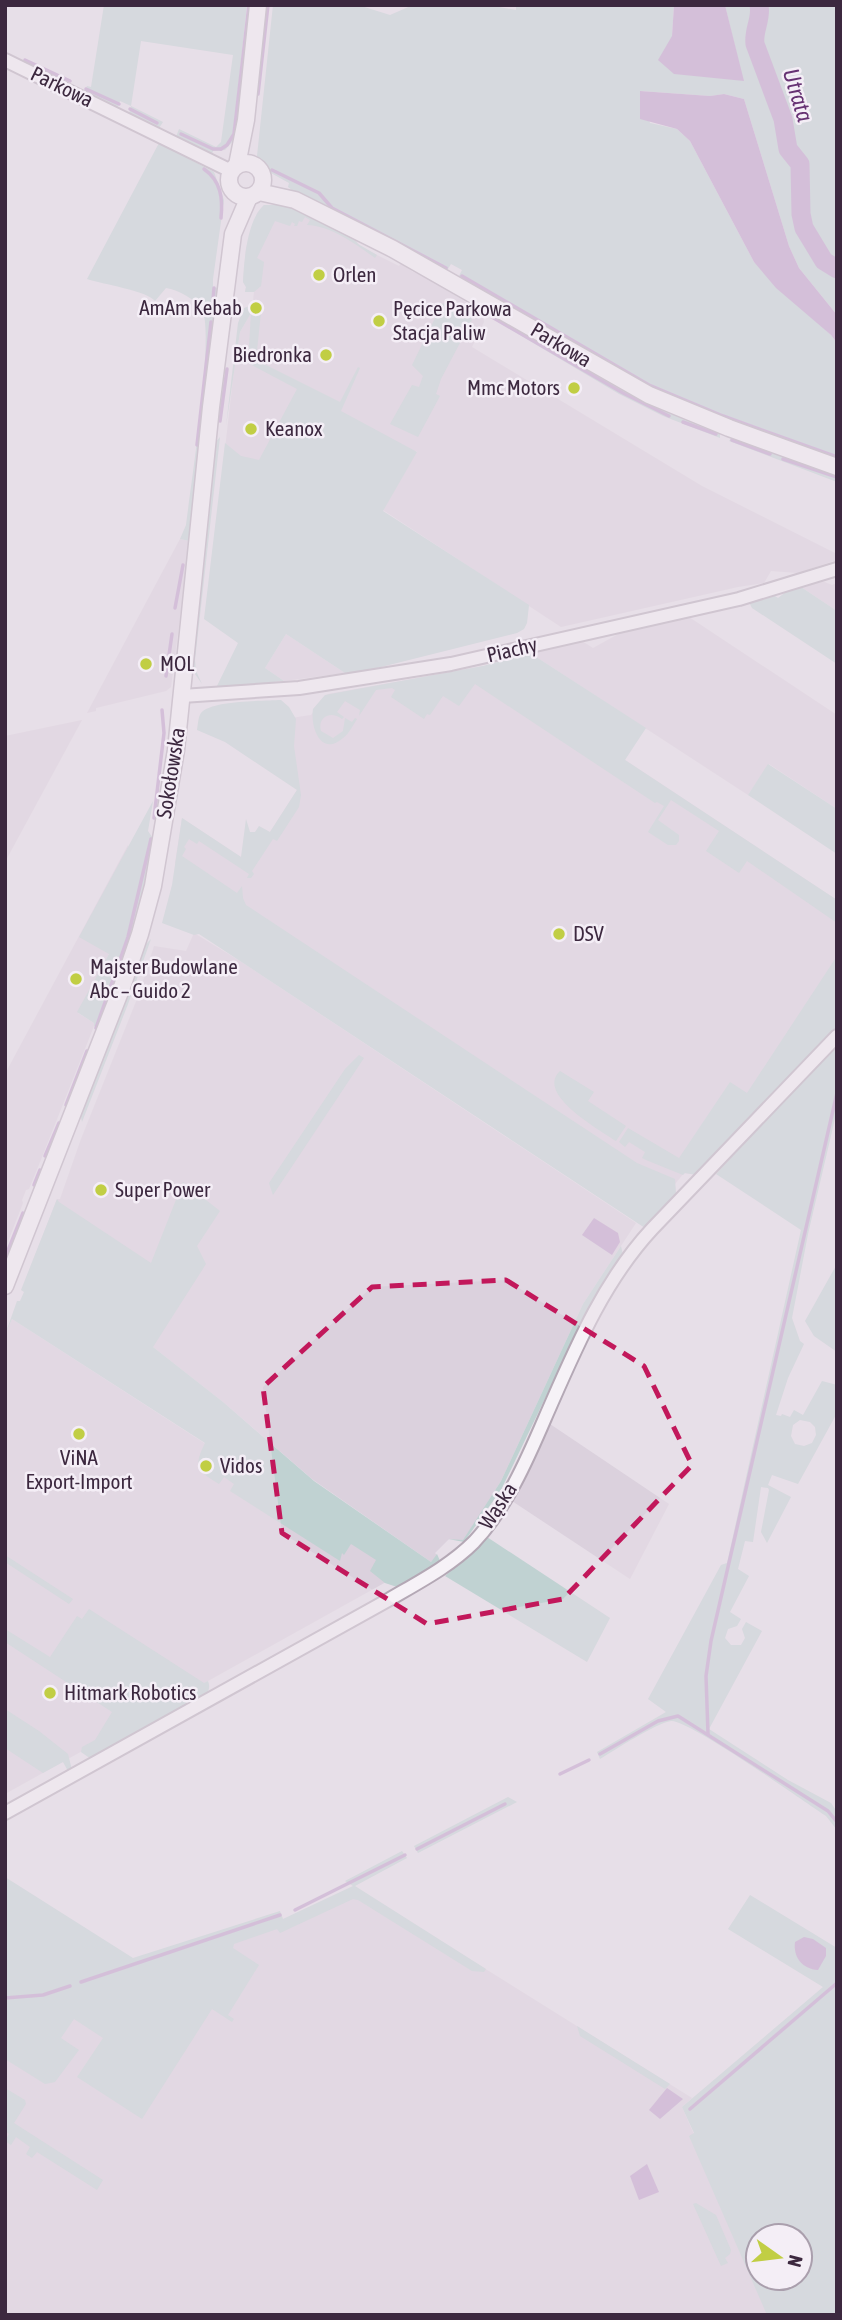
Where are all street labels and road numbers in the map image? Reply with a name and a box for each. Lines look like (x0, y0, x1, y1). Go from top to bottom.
street label: Parkowa (27, 61, 98, 111)
street label: Parkowa (527, 317, 596, 372)
street label: Piachy (484, 632, 540, 666)
street label: Sokołowska (151, 726, 189, 820)
street label: Wąska (473, 1478, 521, 1533)

